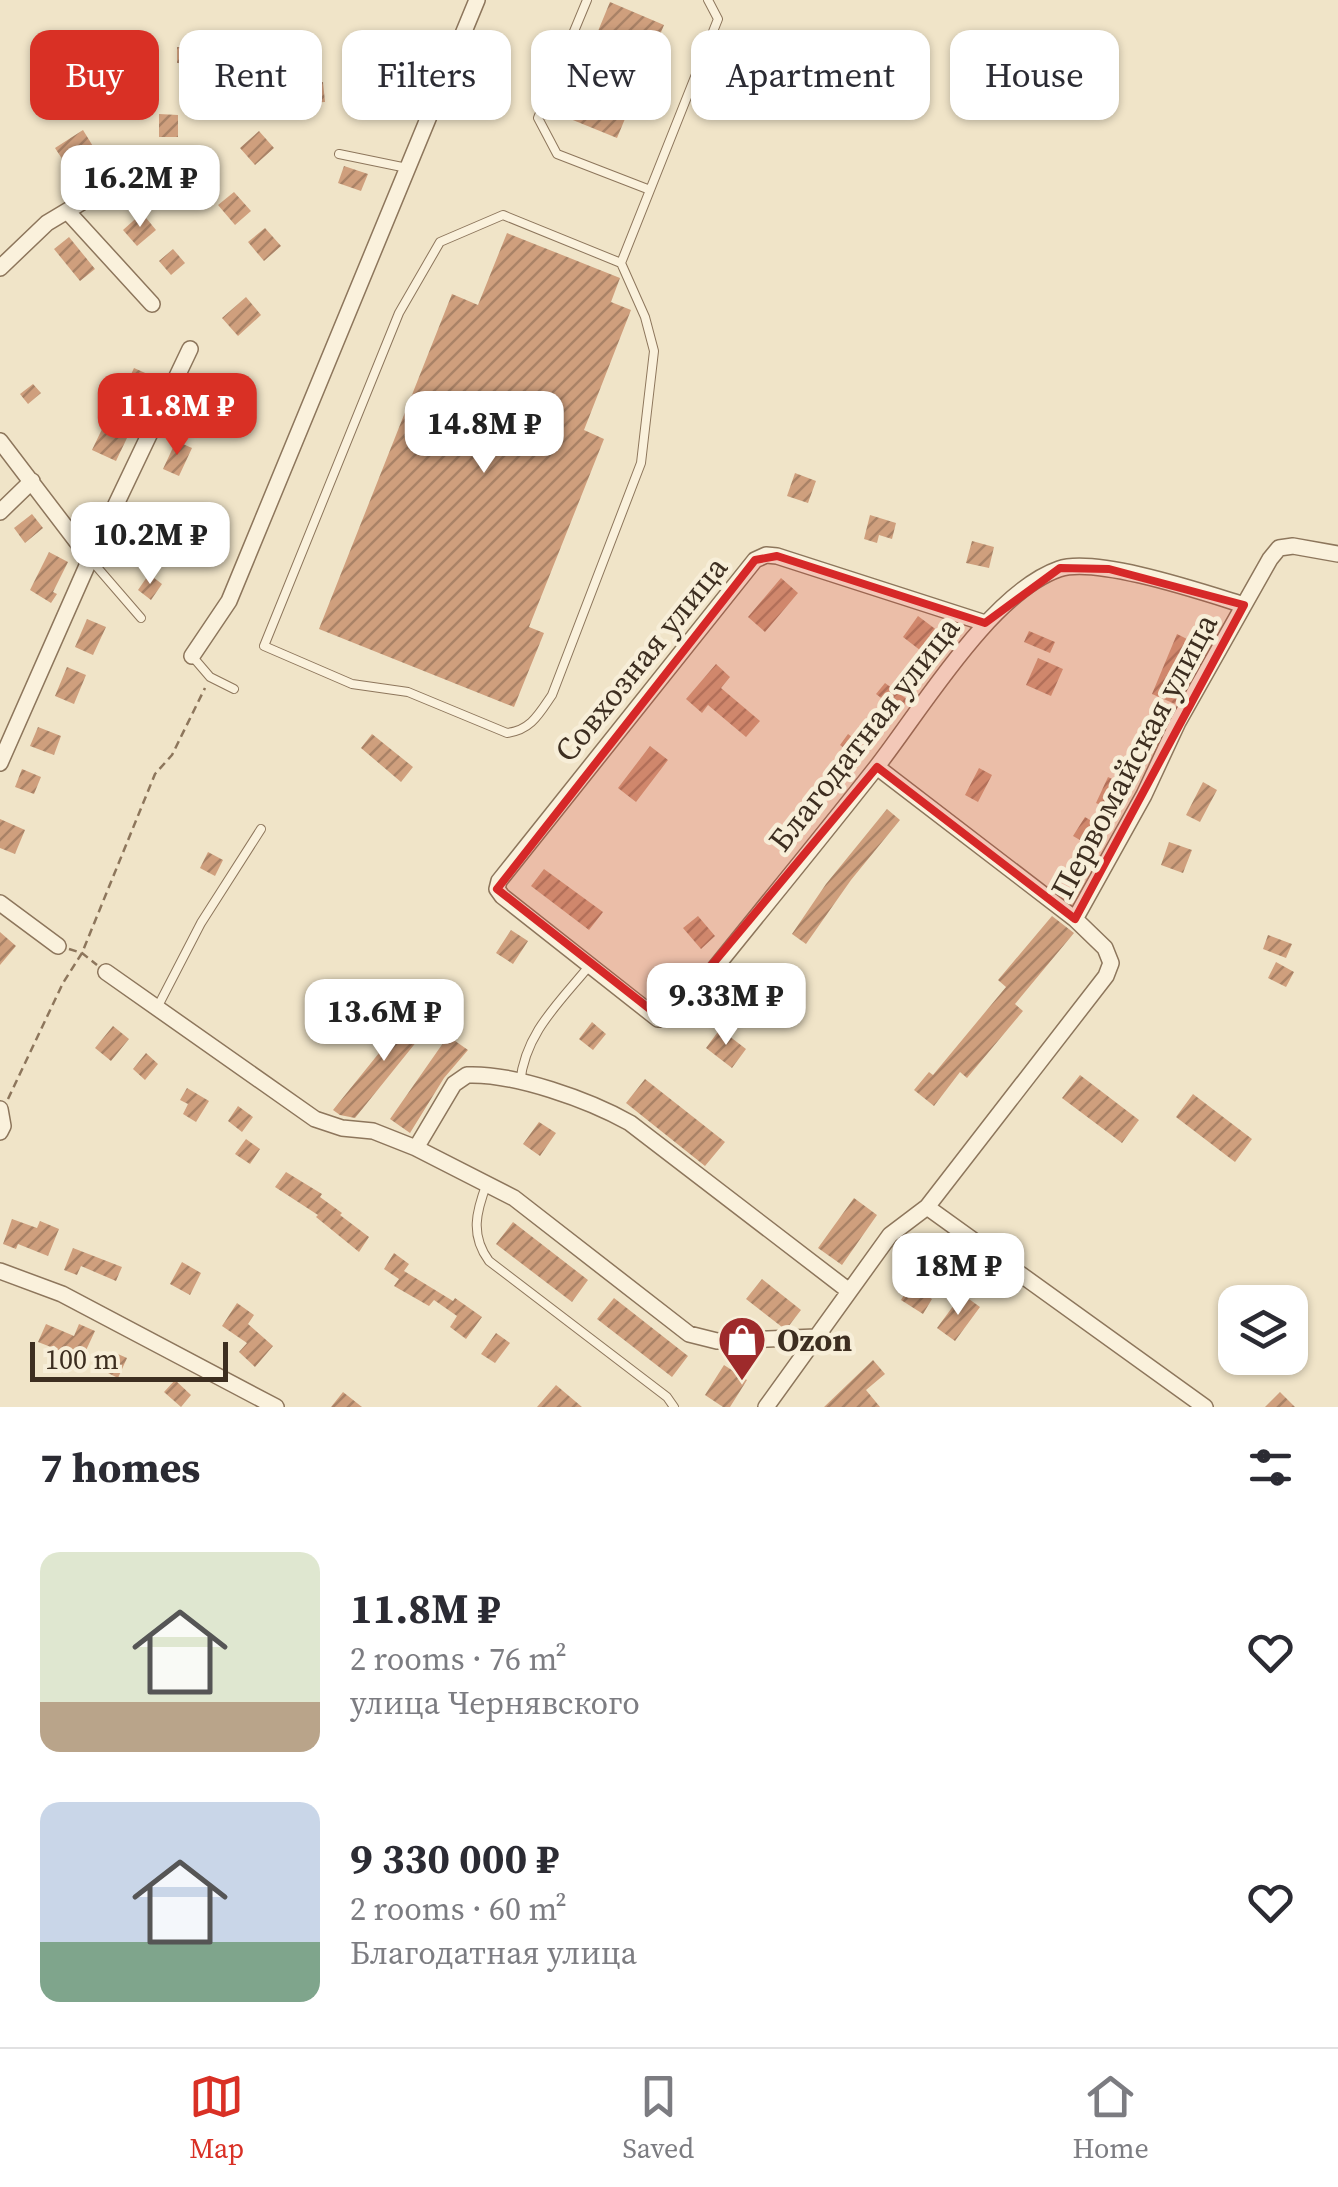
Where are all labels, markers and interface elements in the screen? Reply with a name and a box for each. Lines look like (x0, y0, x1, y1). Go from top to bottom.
chip: Buy (30, 30, 159, 120)
chip: Rent (179, 30, 322, 120)
chip: Filters (342, 30, 511, 120)
chip: New (531, 30, 671, 120)
chip: Apartment (691, 30, 930, 120)
chip: House (950, 30, 1119, 120)
pin: 16.2M ₽ (48, 145, 232, 230)
text: 16.2M ₽ (83, 155, 197, 199)
pin: 11.8M ₽ (85, 373, 269, 458)
text: 11.8M ₽ (120, 383, 234, 427)
pin: 14.8M ₽ (392, 391, 576, 476)
text: 14.8M ₽ (427, 401, 541, 445)
pin: 10.2M ₽ (58, 502, 242, 587)
text: 10.2M ₽ (93, 512, 207, 556)
street label: Совхозная улица (544, 546, 738, 771)
street label: Первомайская улица (1040, 605, 1228, 906)
street label: Благодатная улица (758, 607, 970, 861)
pin: 9.33M ₽ (634, 963, 818, 1048)
text: 9.33M ₽ (669, 973, 783, 1017)
pin: 13.6M ₽ (292, 979, 476, 1064)
text: 13.6M ₽ (327, 989, 441, 1033)
pin: 18M ₽ (888, 1233, 1028, 1318)
text: 18M ₽ (914, 1243, 1002, 1287)
map controls (1218, 1285, 1308, 1375)
button: layers (1218, 1285, 1308, 1375)
shop icon: Ozon (716, 1314, 768, 1382)
place label: Ozon (777, 1318, 852, 1362)
scale bar (30, 1337, 228, 1382)
text: 100 m (45, 1340, 119, 1378)
text: 7 homes (40, 1438, 200, 1496)
icon: filters (1243, 1440, 1298, 1495)
text: 11.8M ₽ (350, 1579, 500, 1637)
icon: home (120, 1592, 240, 1712)
icon: heart (1243, 1625, 1298, 1680)
text: 2 rooms · 76 m² (350, 1637, 567, 1681)
text: улица Чернявского (350, 1681, 640, 1725)
text: 9 330 000 ₽ (350, 1829, 559, 1887)
icon: home (120, 1842, 240, 1962)
icon: heart (1243, 1875, 1298, 1930)
text: 2 rooms · 60 m² (350, 1887, 567, 1931)
text: Благодатная улица (350, 1931, 637, 1975)
tab: Map (189, 2069, 244, 2167)
tab: Saved (622, 2069, 694, 2167)
tab: Home (1072, 2069, 1149, 2167)

